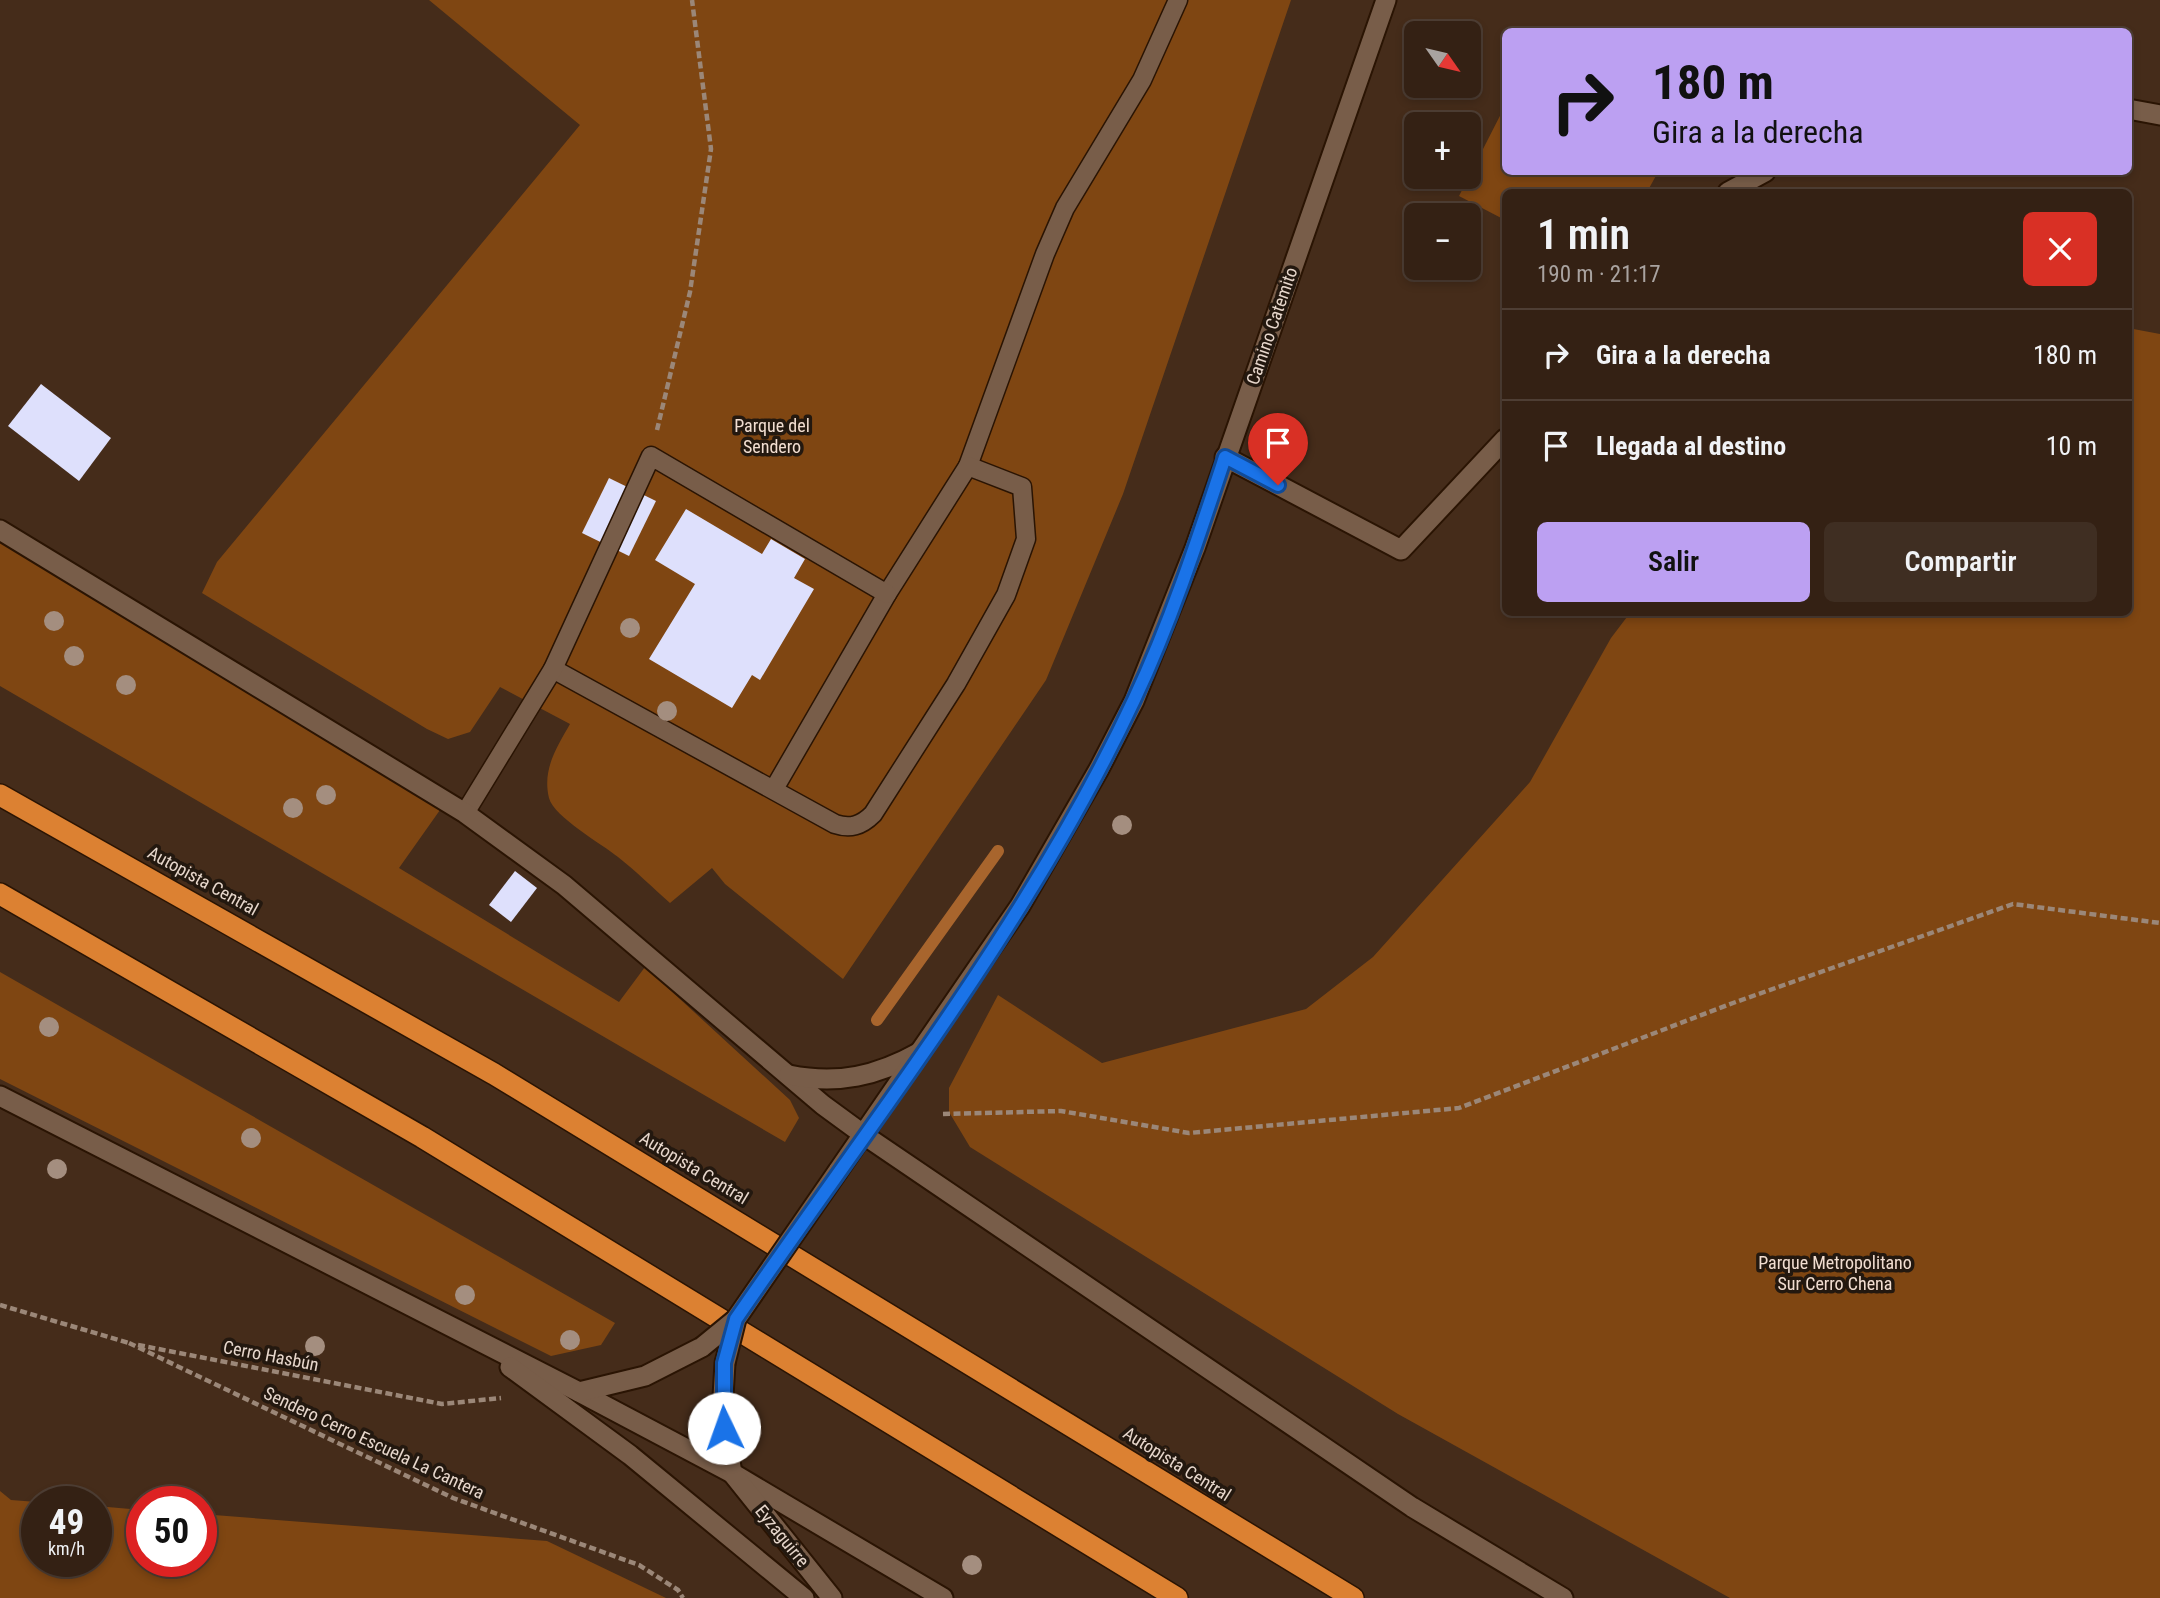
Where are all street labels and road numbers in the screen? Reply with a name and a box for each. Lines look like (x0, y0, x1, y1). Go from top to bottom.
street label: Camino Catemito (1242, 264, 1301, 387)
street label: Autopista Central (144, 842, 262, 920)
street label: Autopista Central (636, 1127, 752, 1208)
street label: Cerro Hasbún (222, 1336, 321, 1375)
street label: Sendero Cerro Escuela La Cantera (261, 1382, 488, 1503)
street label: Autopista Central (1120, 1422, 1235, 1505)
street label: Eyzaguirre (751, 1500, 814, 1571)

